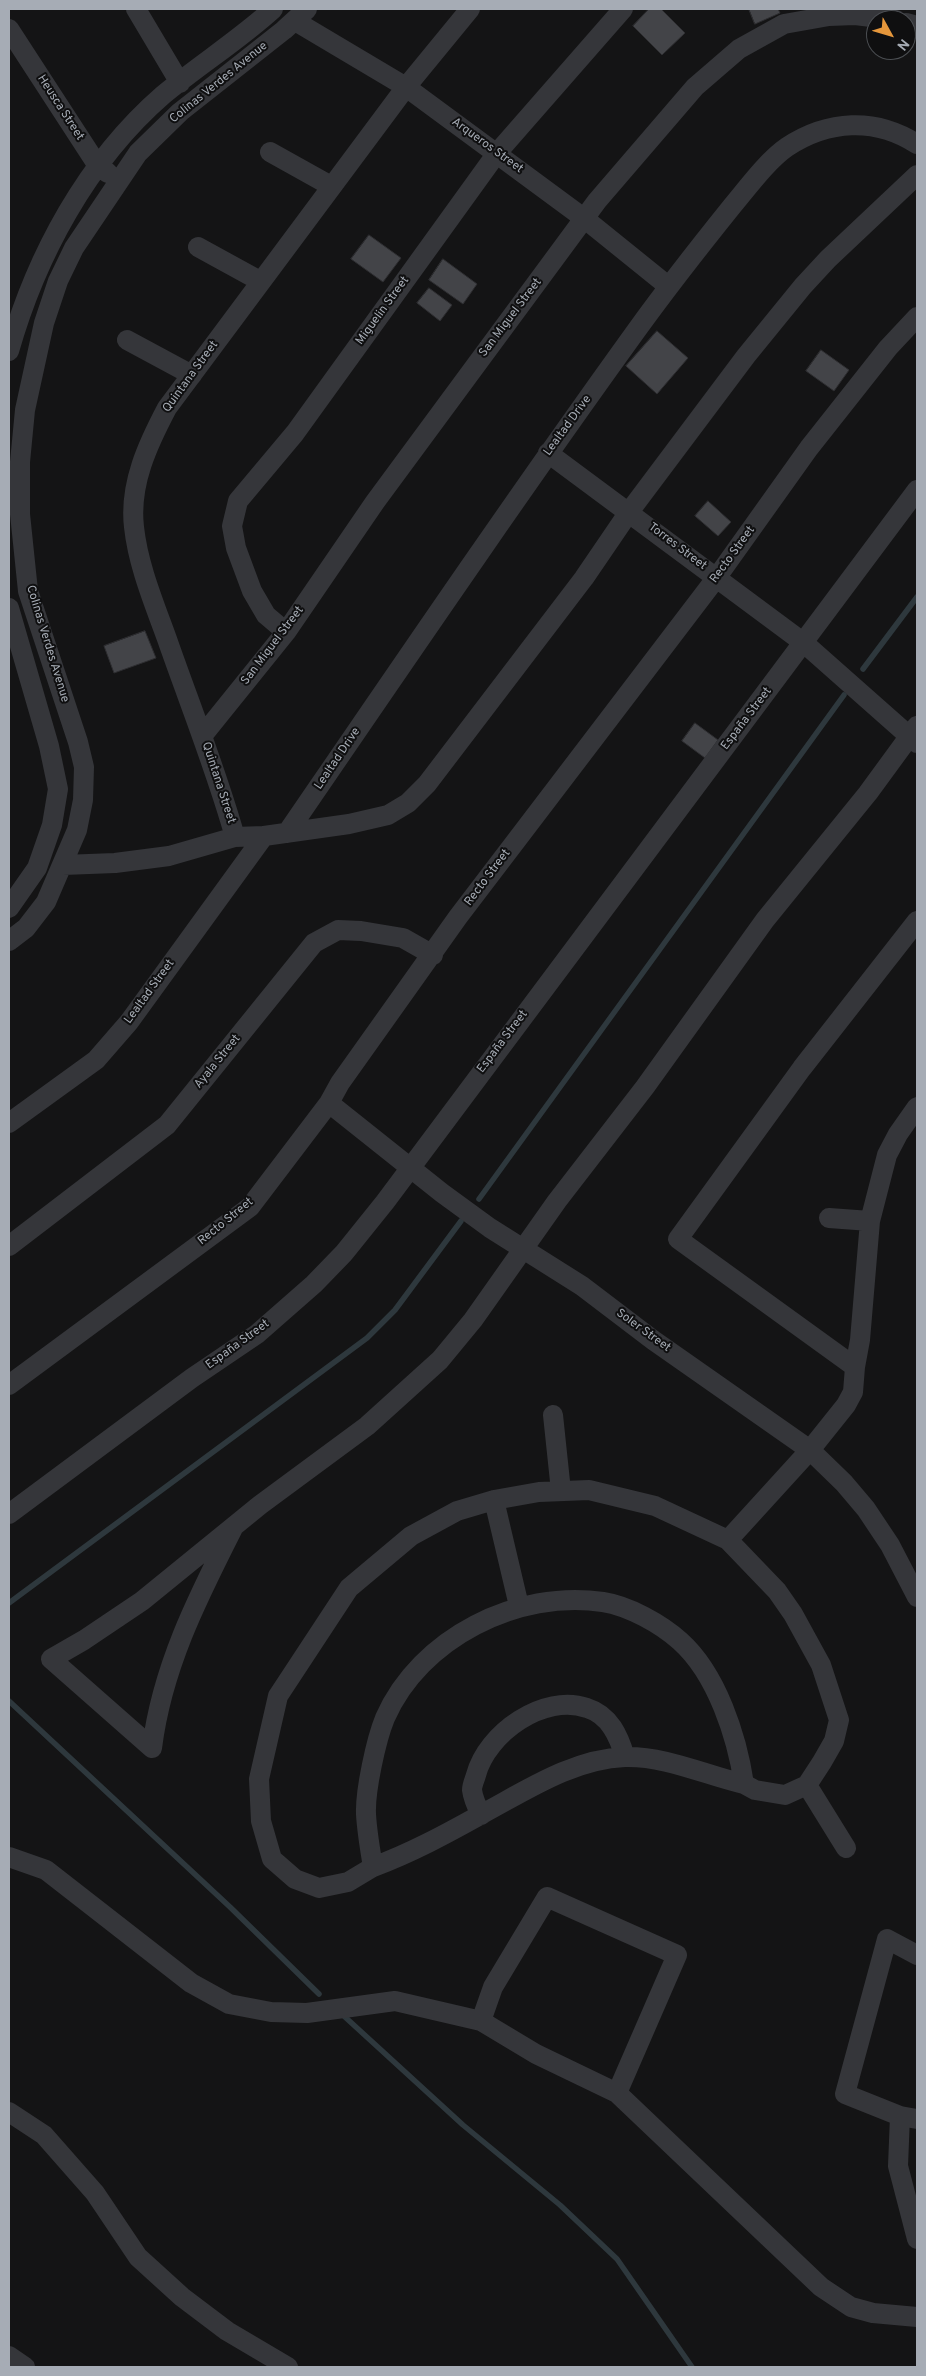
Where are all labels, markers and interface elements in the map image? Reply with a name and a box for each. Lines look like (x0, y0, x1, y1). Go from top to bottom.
north arrow (866, 10, 916, 60)
text: N (892, 35, 912, 53)
street label: Colinas Verdes Avenue (167, 39, 271, 127)
street label: Heusca Street (33, 73, 87, 143)
street label: Arqueros Street (448, 115, 526, 177)
street label: Miguelin Street (353, 274, 413, 348)
street label: San Miguel Street (477, 276, 545, 360)
street label: Quintana Street (160, 338, 222, 416)
street label: Lealtad Drive (541, 393, 595, 459)
street label: Torres Street (645, 520, 709, 574)
street label: Recto Street (707, 524, 759, 586)
street label: Colinas Verdes Avenue (22, 584, 72, 704)
street label: San Miguel Street (239, 604, 307, 688)
street label: España Street (719, 685, 775, 753)
street label: Lealtad Drive (312, 725, 364, 793)
street label: Quintana Street (198, 740, 238, 826)
street label: Recto Street (462, 847, 514, 909)
street label: Lealtad Street (122, 957, 178, 1027)
street label: España Street (475, 1008, 531, 1076)
street label: Ayala Street (192, 1032, 244, 1092)
street label: Recto Street (195, 1195, 257, 1249)
street label: Soler Street (613, 1306, 673, 1356)
street label: España Street (203, 1317, 273, 1373)

